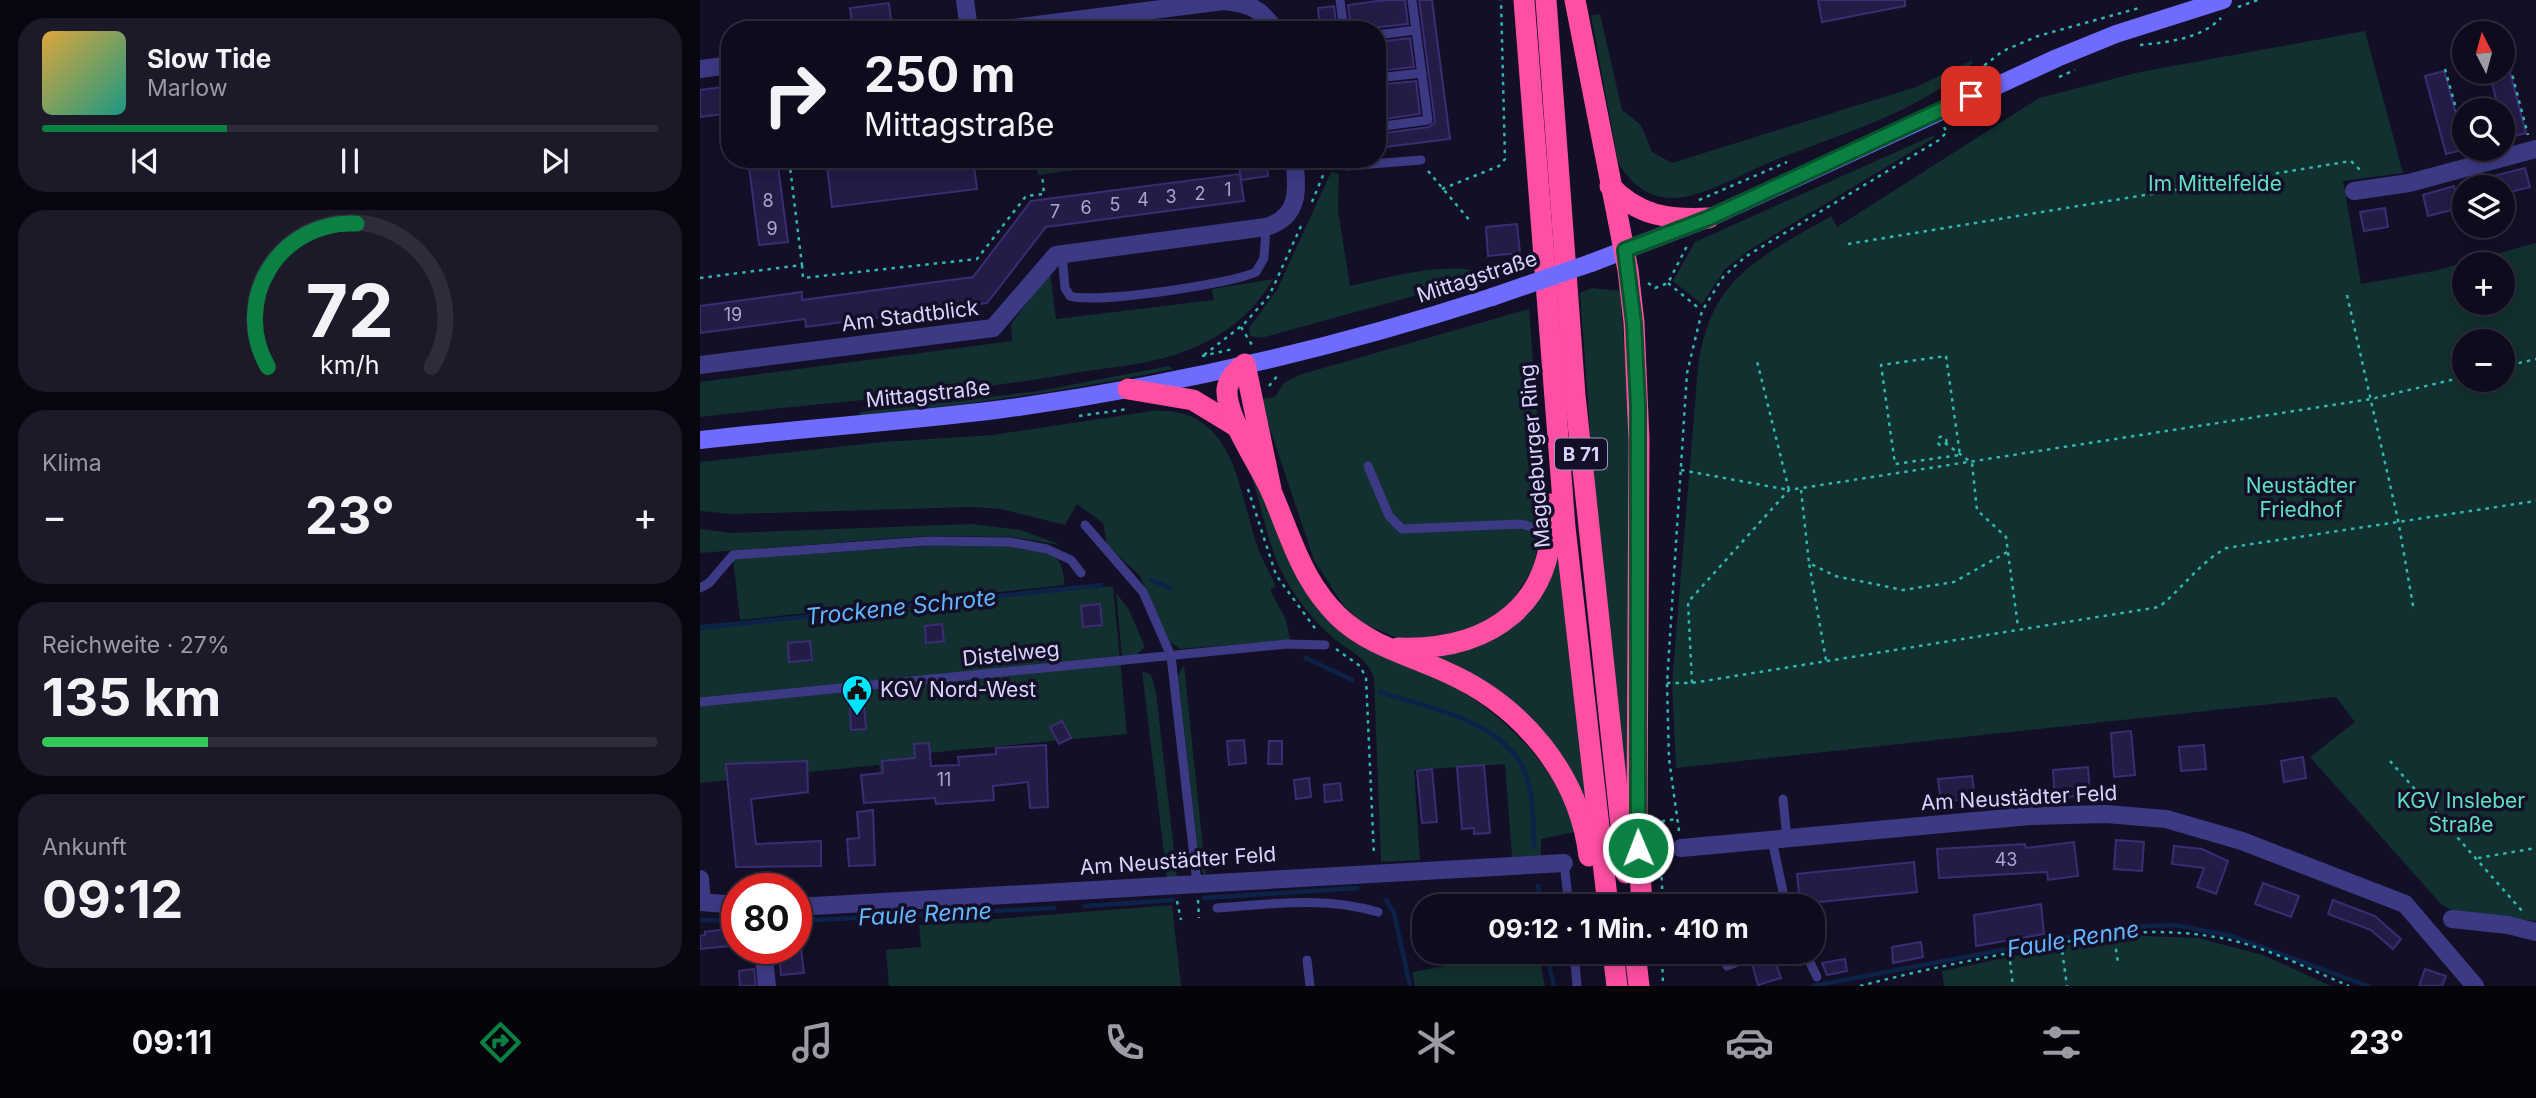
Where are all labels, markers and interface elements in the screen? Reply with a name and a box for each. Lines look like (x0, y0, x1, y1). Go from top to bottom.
north arrow (2452, 21, 2515, 84)
map controls (2452, 21, 2515, 392)
text: Slow Tide (147, 43, 271, 74)
text: 250 m (864, 45, 1016, 104)
icon: right (749, 49, 840, 140)
pin (1941, 66, 2001, 126)
text: Marlow (147, 74, 227, 102)
icon: arrive (1952, 77, 1990, 115)
button: search (2452, 98, 2515, 161)
text: Mittagstraße (864, 105, 1054, 144)
icon: previous (126, 142, 164, 180)
icon: pause (331, 142, 369, 180)
icon: next (536, 142, 574, 180)
park label: Im Mittelfelde (2148, 171, 2282, 196)
button: layers (2452, 175, 2515, 238)
house number: 1 (1224, 179, 1232, 200)
house number: 2 (1195, 183, 1205, 204)
house number: 3 (1165, 186, 1177, 207)
house number: 4 (1137, 189, 1149, 210)
house number: 8 (762, 190, 774, 211)
house number: 5 (1110, 194, 1120, 215)
house number: 6 (1080, 197, 1092, 218)
house number: 7 (1050, 201, 1060, 222)
house number: 9 (766, 218, 778, 239)
street label: Mittagstraße (1414, 245, 1540, 308)
button: + (2452, 252, 2515, 315)
text: 72 (306, 266, 394, 355)
street label: Am Stadtblick (840, 295, 980, 336)
house number: 19 (724, 304, 742, 325)
button: − (2452, 329, 2515, 392)
text: km/h (320, 350, 380, 380)
street label: Magdeburger Ring (1514, 363, 1555, 549)
street label: Mittagstraße (865, 375, 991, 412)
road number: B 71 (1555, 438, 1607, 470)
text: Klima (42, 449, 102, 477)
park label: Neustädter Friedhof (2246, 473, 2356, 522)
text: 23° (305, 484, 395, 547)
text: − (42, 493, 67, 539)
text: + (633, 493, 658, 539)
water label: Trockene Schrote (804, 583, 998, 631)
text: Reichweite · 27% (42, 631, 229, 659)
street label: Distelweg (961, 636, 1061, 671)
text: 135 km (42, 666, 221, 729)
public building icon: KGV Nord-West (840, 673, 874, 717)
place label: KGV Nord-West (880, 677, 1036, 702)
house number: 11 (937, 769, 951, 790)
street label: Am Neustädter Feld (1920, 780, 2118, 815)
park label: KGV Insleber Straße (2397, 788, 2525, 837)
position arrow (1601, 811, 1675, 885)
text: Ankunft (42, 833, 127, 861)
street label: Am Neustädter Feld (1079, 841, 1277, 880)
house number: 43 (1995, 849, 2017, 870)
text: 09:12 (42, 868, 183, 931)
speed limit sign: 80 (721, 873, 812, 964)
water label: Faule Renne (857, 897, 993, 931)
text: 09:12 · 1 Min. · 410 m (1488, 913, 1749, 944)
water label: Faule Renne (2005, 915, 2141, 963)
icon: directions (476, 1018, 525, 1067)
icon: music (788, 1018, 837, 1067)
icon: phone (1100, 1018, 1149, 1067)
icon: climate (1412, 1018, 1461, 1067)
icon: car (1725, 1018, 1774, 1067)
icon: filters (2037, 1018, 2086, 1067)
text: 09:11 (132, 1023, 212, 1062)
text: 23° (2349, 1023, 2404, 1062)

